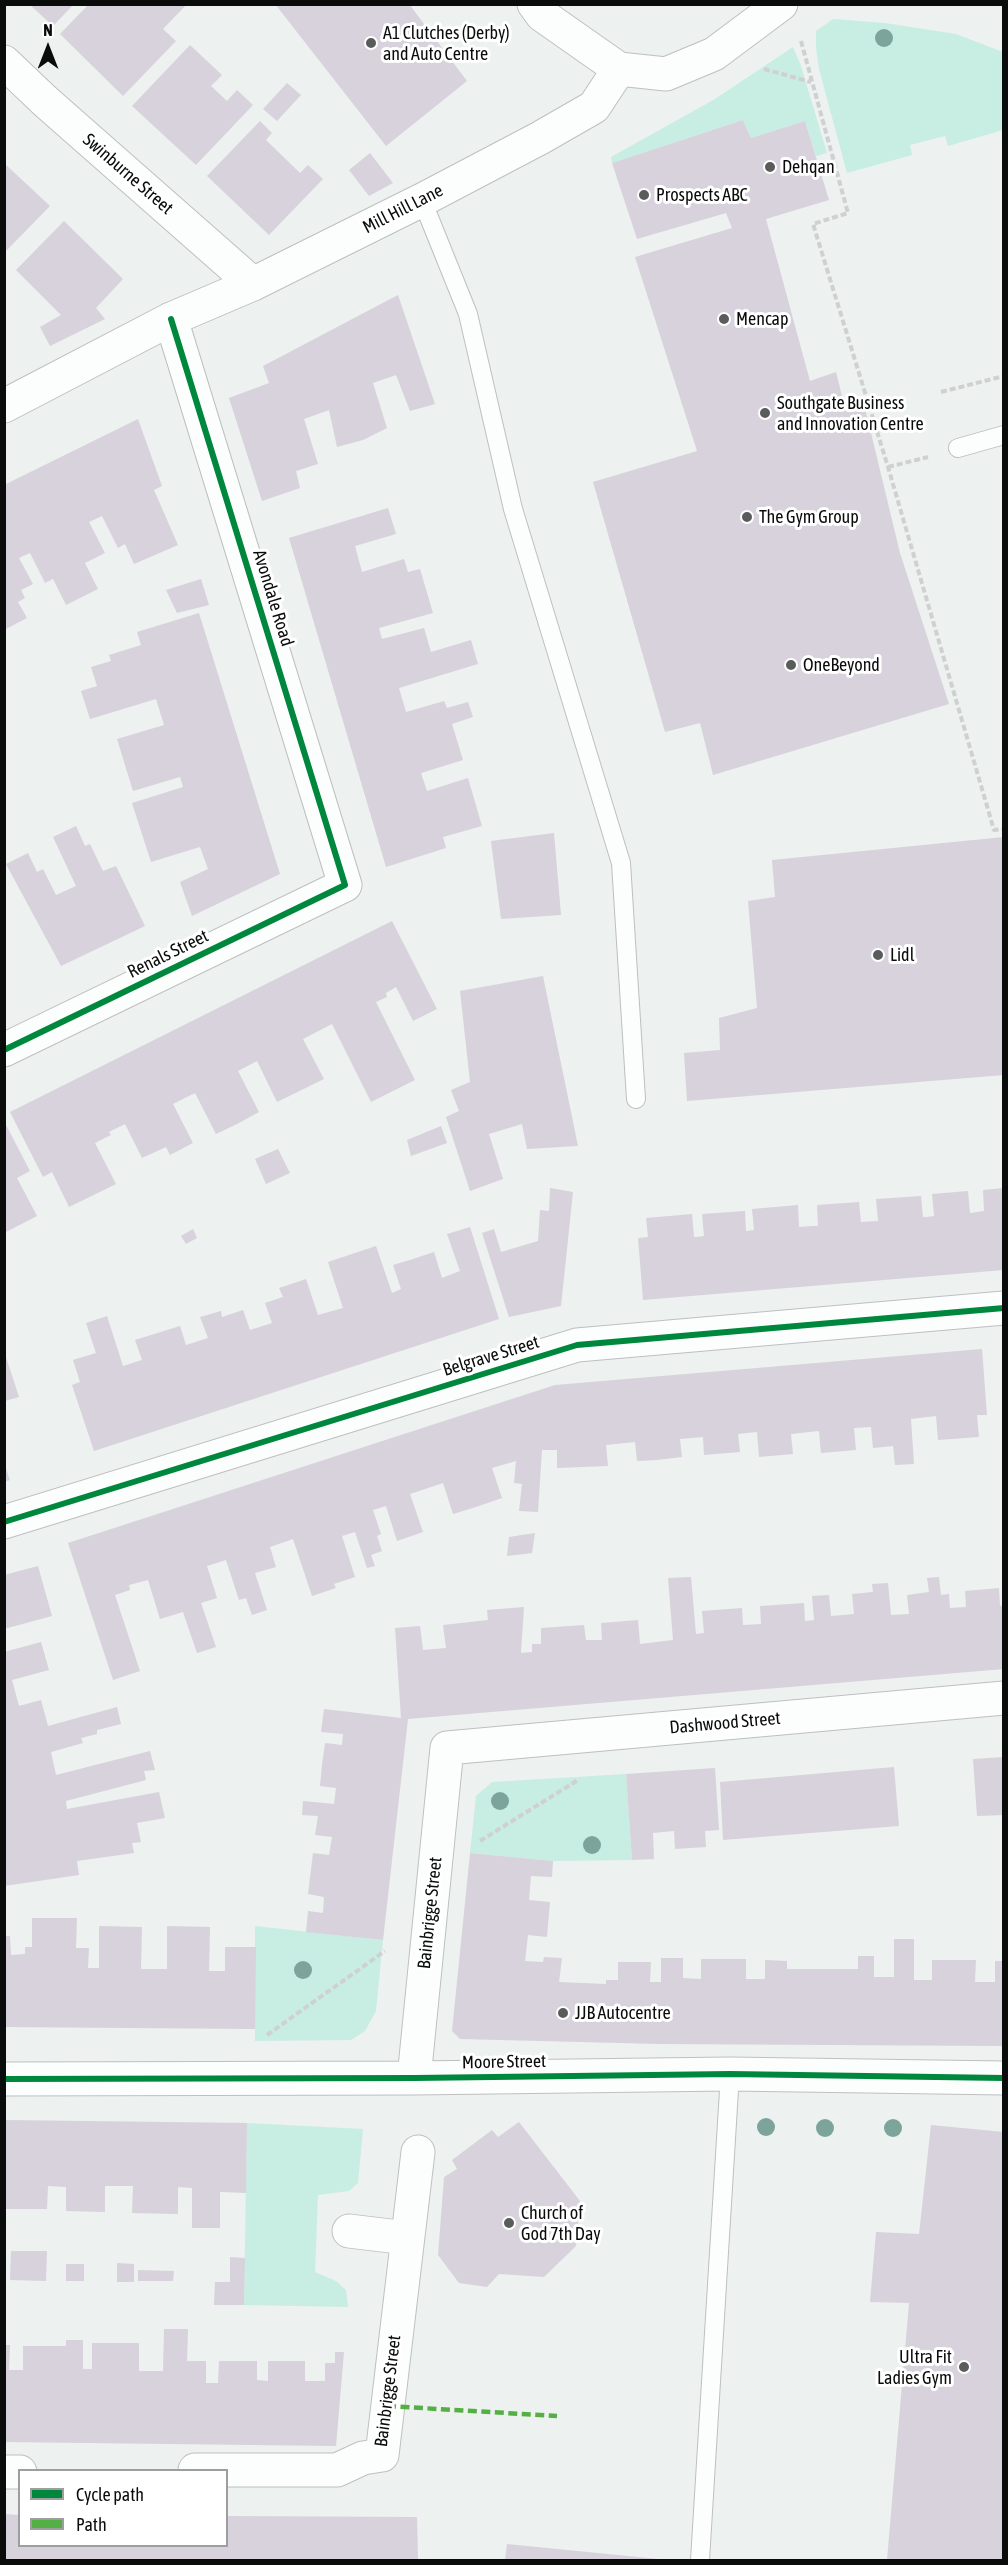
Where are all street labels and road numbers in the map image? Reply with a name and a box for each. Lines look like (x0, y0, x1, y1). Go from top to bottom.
street label: Swinburne Street (79, 129, 177, 219)
street label: Mill Hill Lane (359, 180, 447, 238)
street label: Avondale Road (248, 547, 298, 649)
street label: Renals Street (124, 925, 212, 983)
street label: Belgrave Street (440, 1331, 542, 1381)
street label: Dashwood Street (669, 1707, 781, 1739)
street label: Bainbrigge Street (413, 1856, 447, 1970)
street label: Moore Street (462, 2050, 546, 2074)
street label: Bainbrigge Street (370, 2334, 406, 2448)

